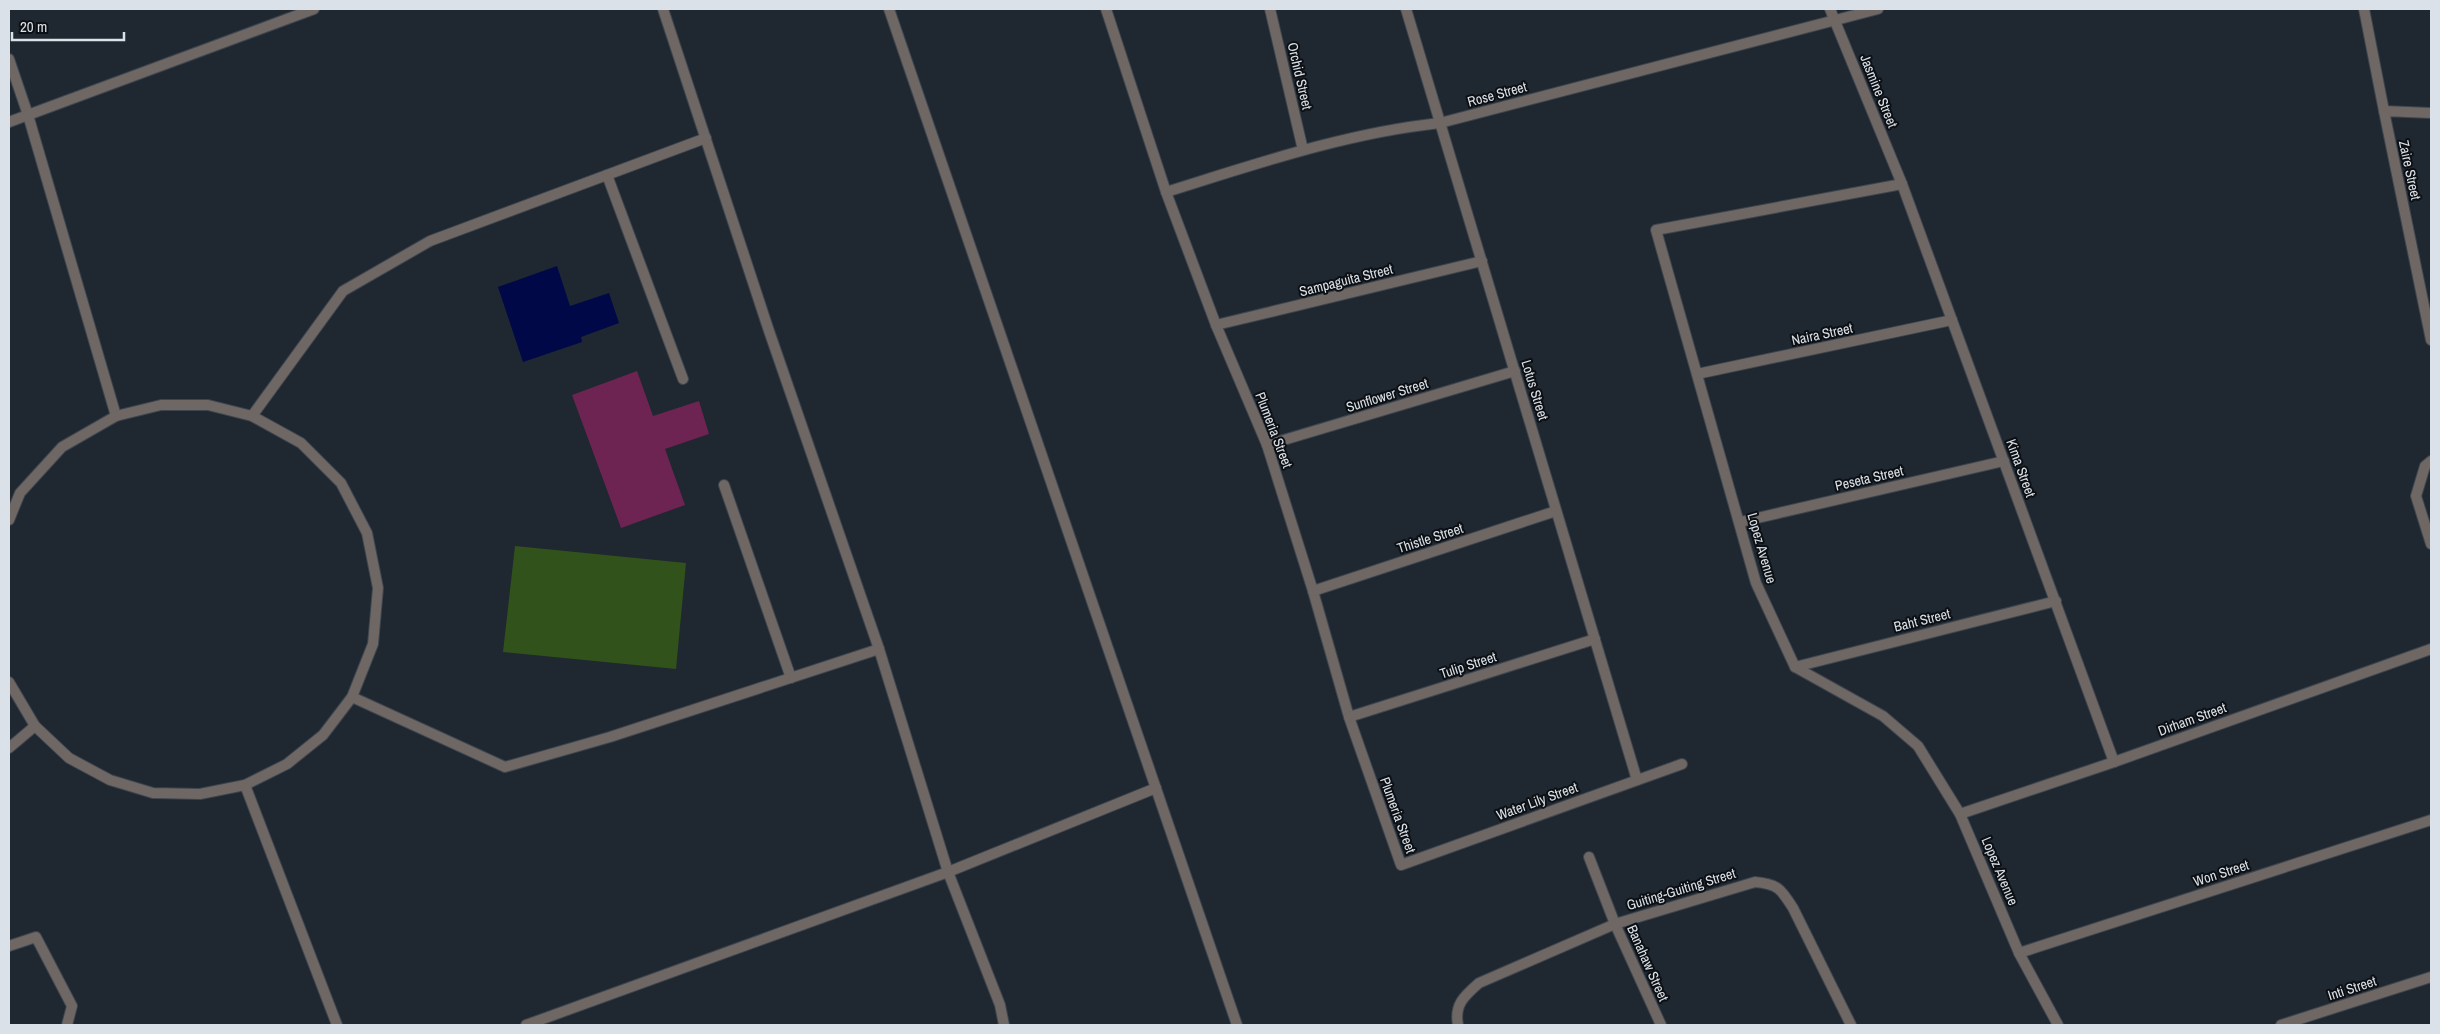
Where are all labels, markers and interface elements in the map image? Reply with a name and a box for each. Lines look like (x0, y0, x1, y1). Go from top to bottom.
scale bar (12, 10, 125, 42)
text: 20 m (20, 16, 47, 37)
street label: Orchid Street (1284, 41, 1316, 111)
street label: Jasmine Street (1856, 52, 1902, 130)
street label: Rose Street (1465, 77, 1529, 111)
street label: Zaire Street (2395, 138, 2425, 202)
street label: Sampaguita Street (1297, 260, 1395, 300)
street label: Naira Street (1790, 319, 1854, 349)
street label: Lotus Street (1517, 358, 1553, 422)
street label: Sunflower Street (1344, 374, 1430, 416)
street label: Plumeria Street (1251, 390, 1297, 470)
street label: Kima Street (2002, 436, 2040, 500)
street label: Peseta Street (1833, 461, 1905, 495)
street label: Lopez Avenue (1743, 511, 1781, 585)
street label: Thistle Street (1395, 519, 1465, 557)
street label: Baht Street (1892, 604, 1952, 636)
street label: Tulip Street (1437, 647, 1499, 683)
street label: Dirham Street (2155, 698, 2229, 740)
street label: Plumeria Street (1376, 774, 1420, 856)
street label: Water Lily Street (1494, 778, 1580, 824)
street label: Lopez Avenue (1978, 834, 2022, 908)
street label: Won Street (2191, 856, 2251, 890)
street label: Guiting-Guiting Street (1624, 864, 1738, 914)
street label: Banahaw Street (1623, 922, 1673, 1004)
street label: Inti Street (2326, 972, 2378, 1004)

